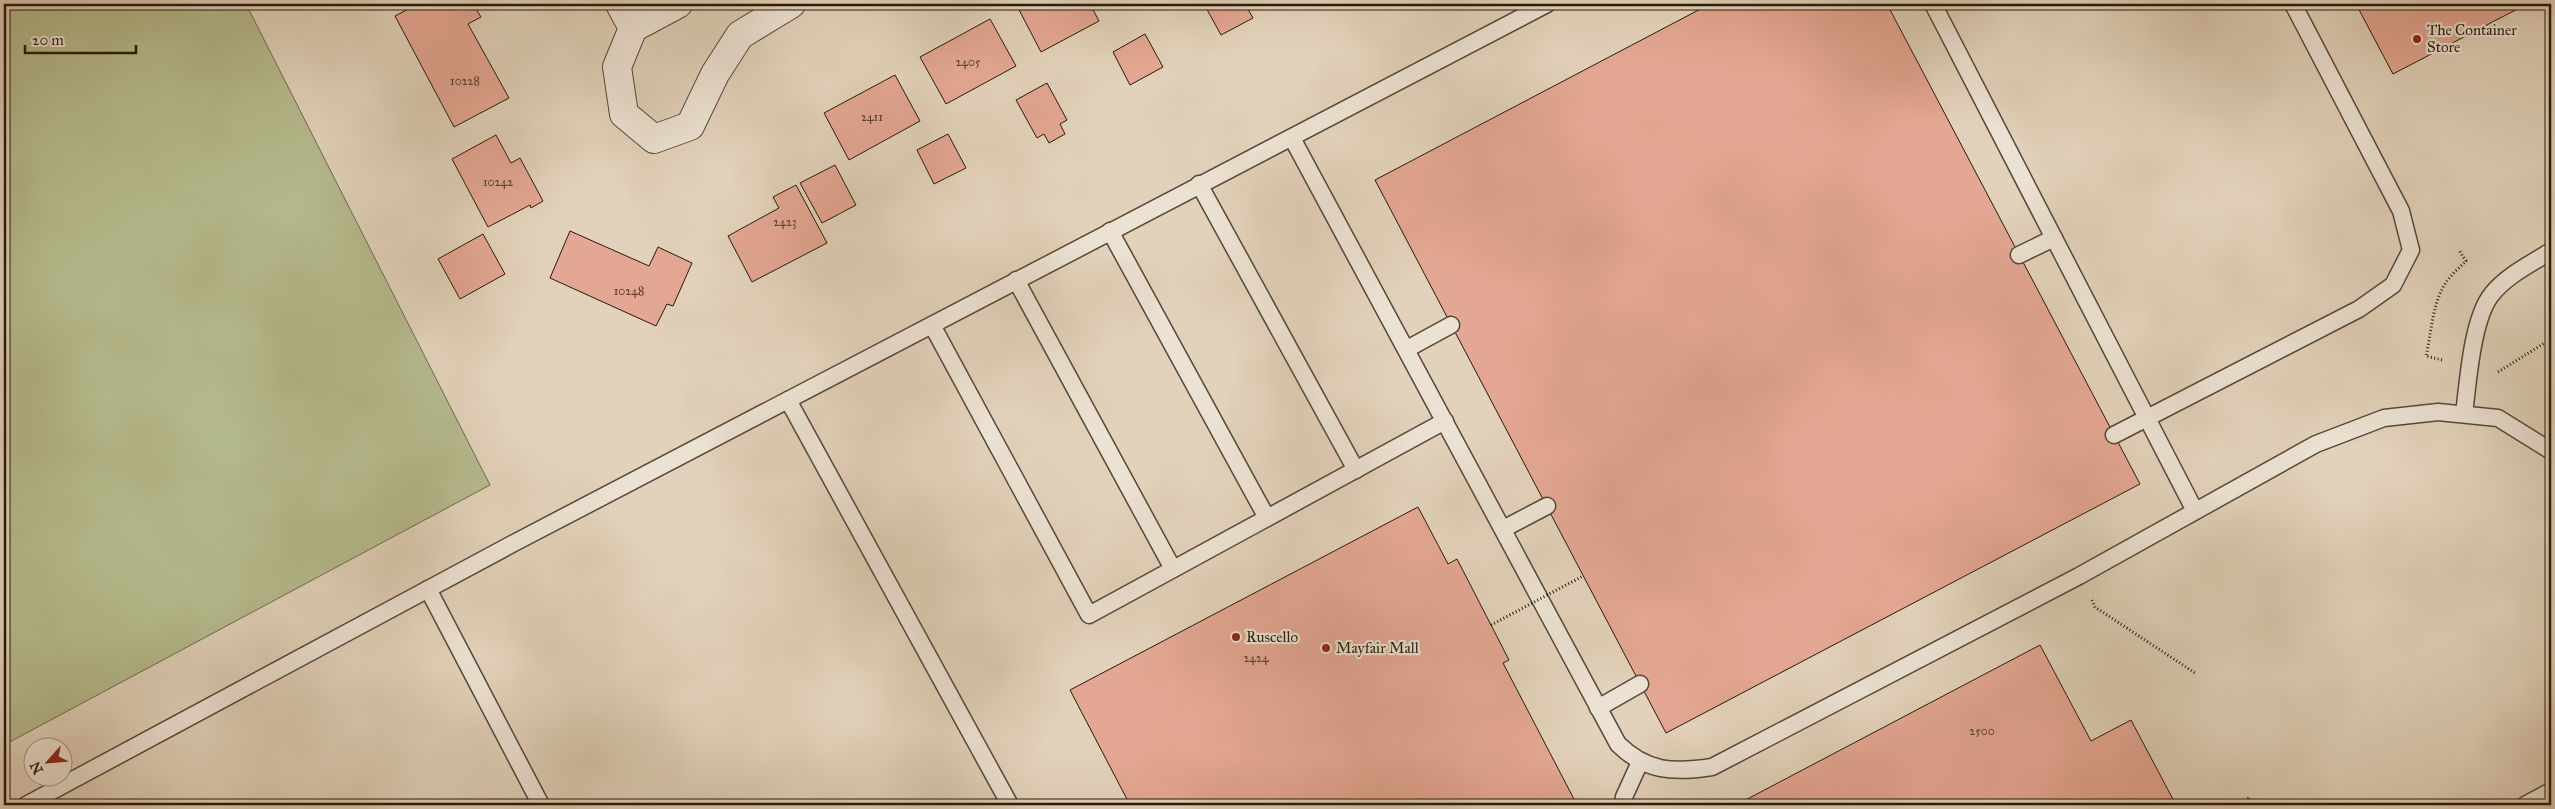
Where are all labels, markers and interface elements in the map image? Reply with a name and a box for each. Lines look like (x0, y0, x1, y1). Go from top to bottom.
place label: The Container Store (2427, 21, 2517, 56)
scale bar (25, 22, 136, 54)
text: 20 m (32, 31, 64, 49)
marker: The Container Store (2411, 33, 2423, 45)
house number: 2405 (955, 55, 981, 69)
house number: 10228 (450, 74, 480, 88)
house number: 2411 (861, 110, 883, 124)
house number: 10242 (483, 175, 513, 189)
house number: 2423 (773, 215, 797, 229)
house number: 10248 (614, 284, 644, 298)
place label: Ruscello (1246, 628, 1299, 646)
marker: Ruscello (1230, 631, 1242, 643)
place label: Mayfair Mall (1336, 639, 1420, 657)
marker: Mayfair Mall (1320, 642, 1332, 654)
house number: 2424 (1243, 651, 1269, 665)
house number: 2500 (1969, 724, 1995, 738)
north arrow (22, 736, 72, 786)
text: N (27, 758, 47, 777)

